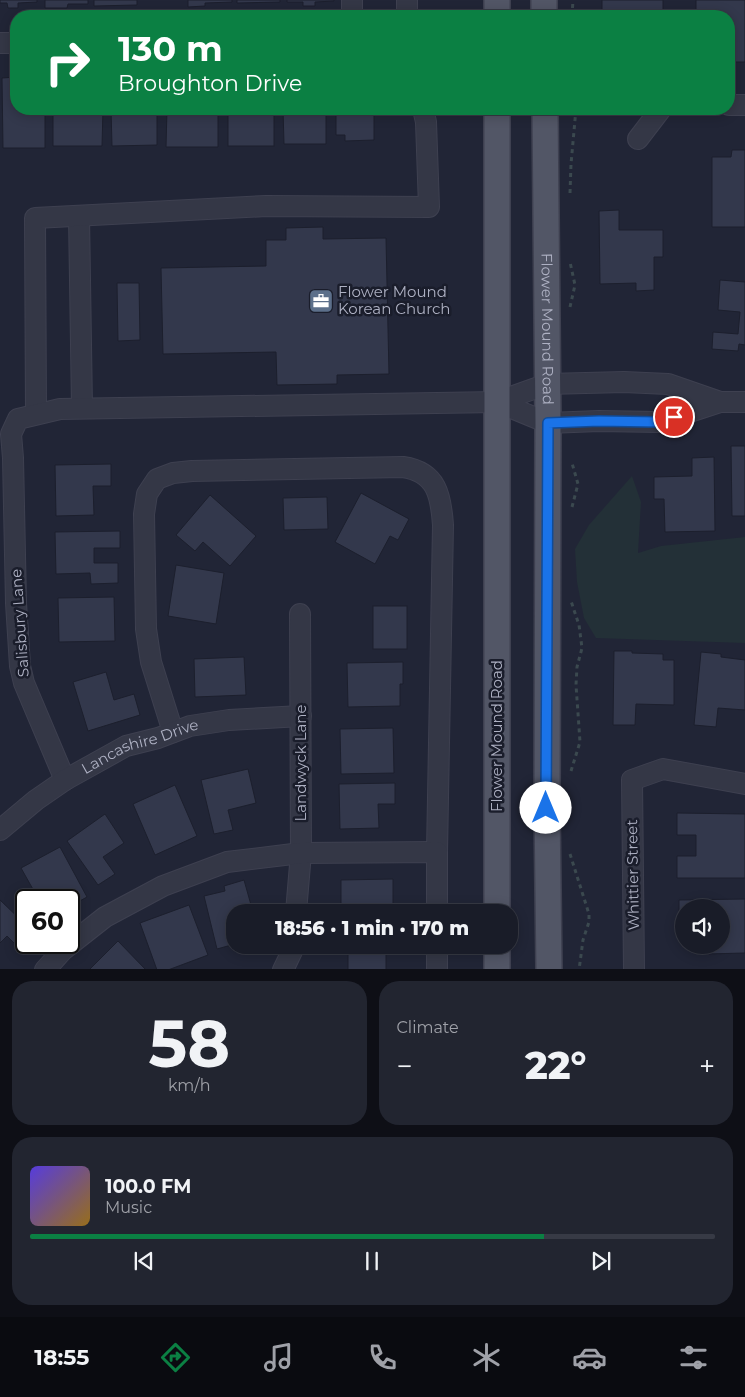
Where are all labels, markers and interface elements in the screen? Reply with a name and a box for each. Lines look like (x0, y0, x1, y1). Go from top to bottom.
text: 130 m (118, 27, 223, 70)
icon: right (35, 30, 100, 95)
text: Broughton Drive (118, 70, 302, 97)
street label: Flower Mound Road (537, 253, 558, 405)
place label: Flower Mound Korean Church (338, 282, 450, 318)
office icon: Flower Mound Korean Church (308, 288, 334, 314)
pin (653, 396, 695, 438)
icon: arrive (660, 403, 688, 431)
street label: Salisbury Lane (6, 568, 33, 678)
street label: Flower Mound Road (487, 660, 506, 812)
street label: Landwyck Lane (291, 704, 310, 822)
street label: Lancashire Drive (78, 715, 200, 778)
position arrow (519, 781, 571, 833)
street label: Whittier Street (622, 819, 643, 931)
speed limit sign: 60 (15, 889, 80, 954)
map controls (675, 899, 730, 954)
button: sound (675, 899, 730, 954)
text: 18:56 · 1 min · 170 m (275, 917, 469, 940)
text: 58 (148, 1004, 230, 1083)
text: Climate (397, 1018, 459, 1037)
text: 22° (525, 1042, 586, 1089)
text: − (397, 1049, 413, 1083)
text: + (699, 1049, 715, 1083)
text: km/h (168, 1076, 211, 1095)
text: 100.0 FM (105, 1175, 191, 1198)
text: Music (105, 1198, 152, 1217)
icon: previous (130, 1247, 158, 1275)
icon: pause (358, 1247, 386, 1275)
icon: next (587, 1247, 615, 1275)
icon: directions (158, 1340, 193, 1375)
icon: music (261, 1340, 296, 1375)
icon: phone (365, 1340, 400, 1375)
icon: climate (469, 1340, 504, 1375)
icon: car (572, 1340, 607, 1375)
icon: filters (676, 1340, 711, 1375)
text: 18:55 (34, 1344, 89, 1371)

